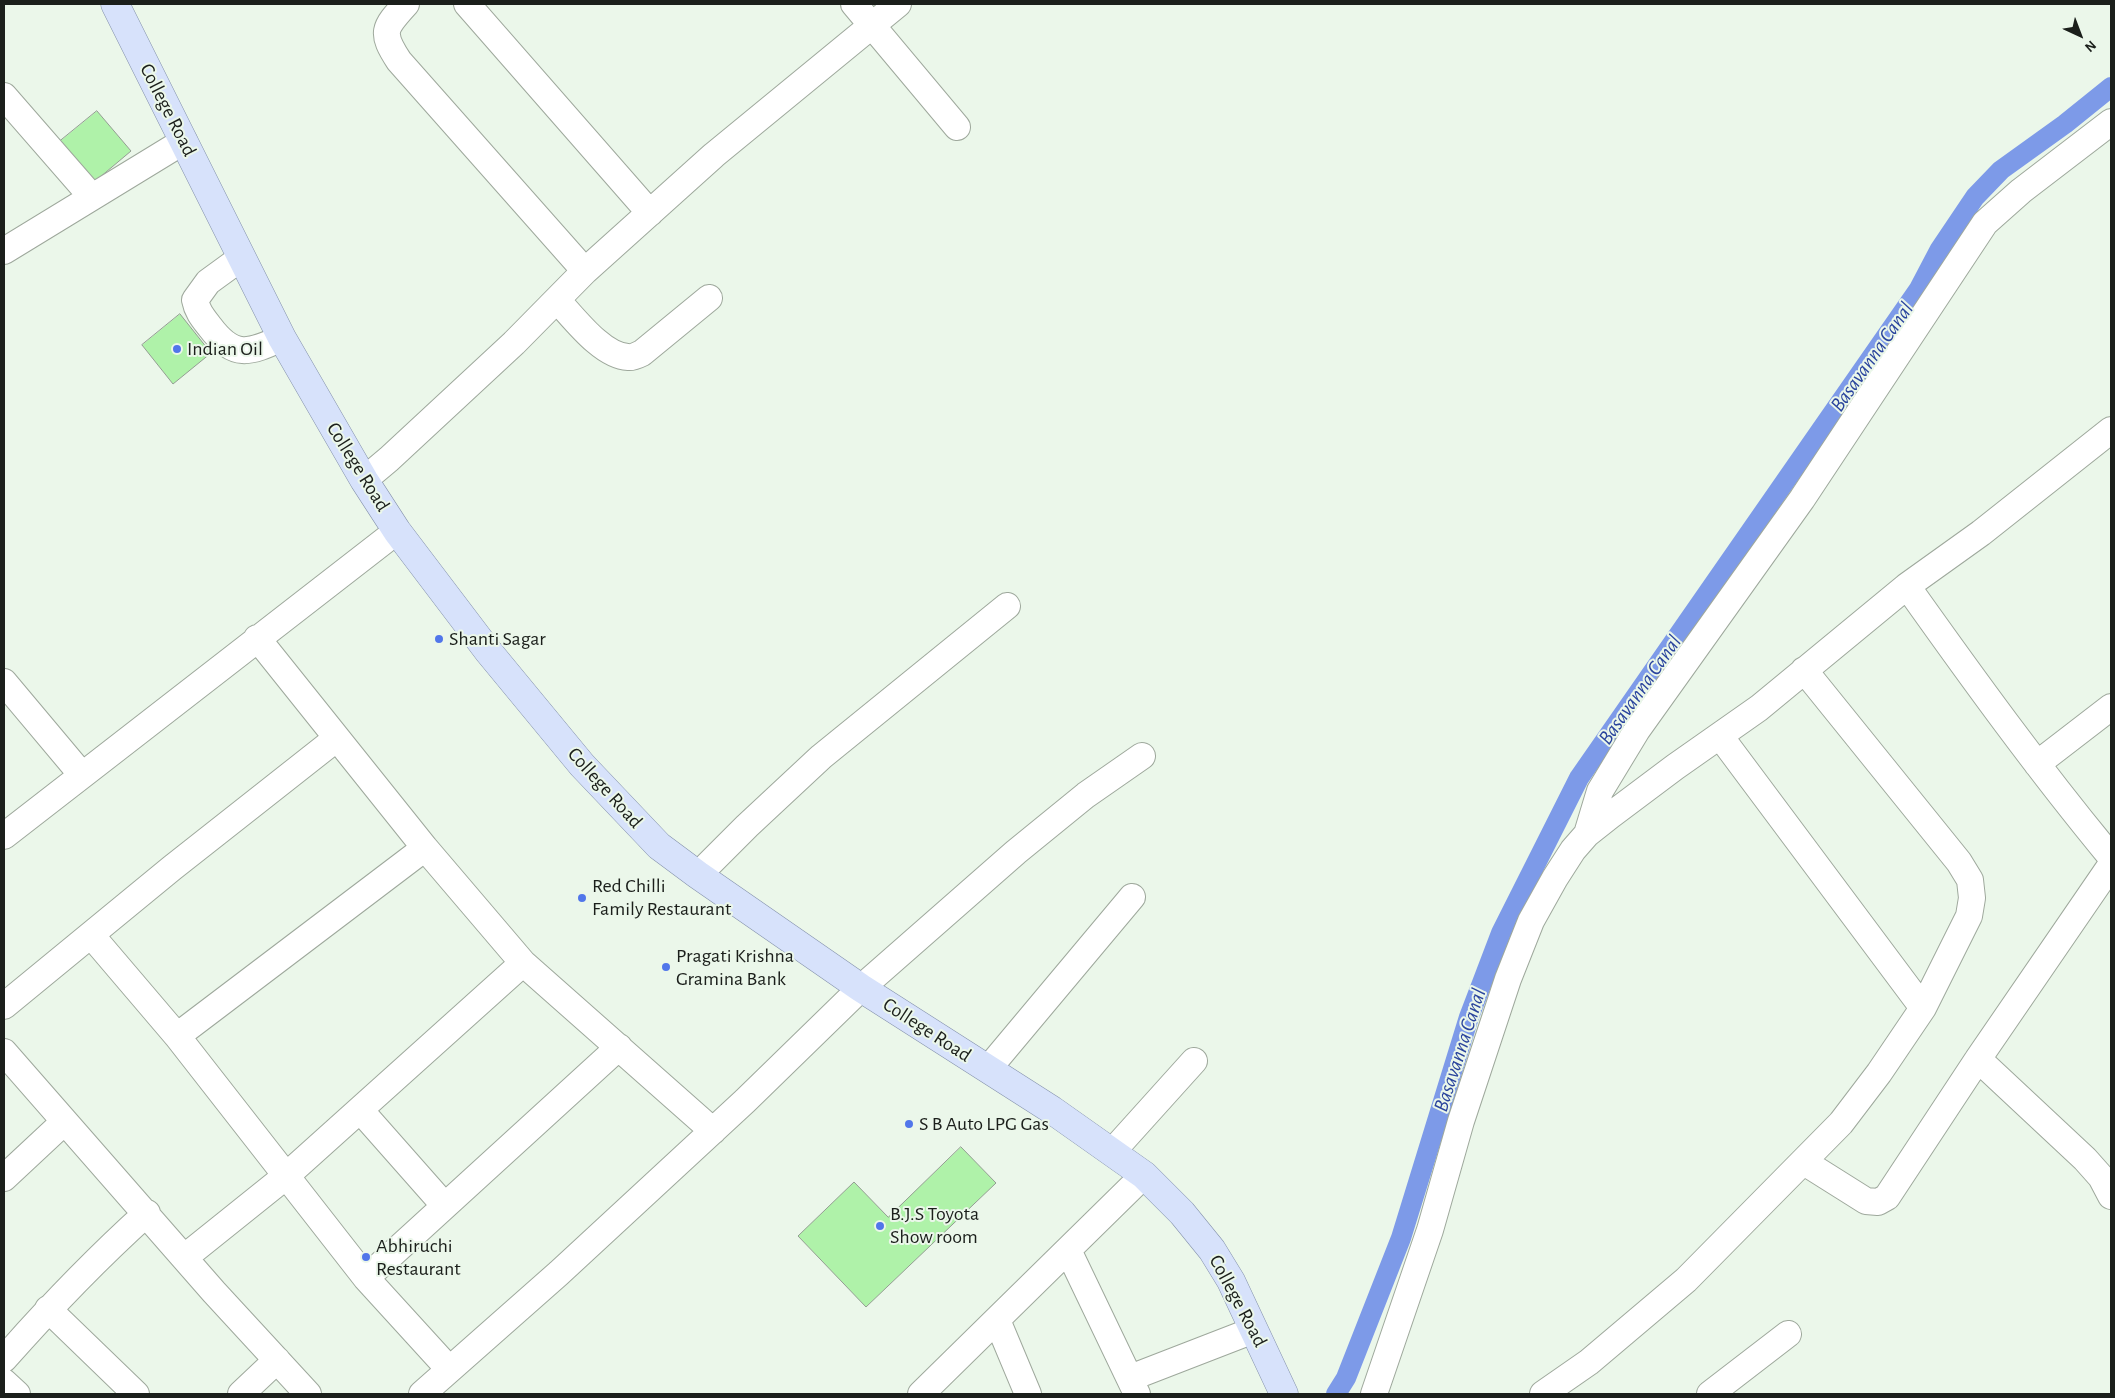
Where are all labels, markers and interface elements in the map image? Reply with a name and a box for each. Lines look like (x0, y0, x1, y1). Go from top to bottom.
north arrow (2055, 10, 2105, 60)
text: N (2082, 38, 2099, 54)
street label: College Road (134, 60, 202, 160)
water label: Basavanna Canal (1825, 297, 1919, 417)
place label: Indian Oil (187, 337, 263, 361)
marker: Indian Oil (171, 343, 183, 355)
street label: College Road (321, 418, 395, 516)
place label: Shanti Sagar (449, 627, 546, 651)
water label: Basavanna Canal (1593, 630, 1687, 750)
marker: Shanti Sagar (433, 633, 445, 645)
street label: College Road (562, 743, 648, 833)
place label: Red Chilli Family Restaurant (592, 874, 731, 921)
marker: Red Chilli Family Restaurant (576, 892, 588, 904)
place label: Pragati Krishna Gramina Bank (676, 944, 794, 991)
marker: Pragati Krishna Gramina Bank (660, 961, 672, 973)
water label: Basavanna Canal (1428, 985, 1492, 1115)
street label: College Road (878, 992, 976, 1068)
place label: S B Auto LPG Gas (919, 1112, 1049, 1136)
marker: S B Auto LPG Gas (903, 1118, 915, 1130)
place label: B.J.S Toyota Show room (890, 1202, 979, 1249)
marker: B.J.S Toyota Show room (874, 1220, 886, 1232)
place label: Abhiruchi Restaurant (376, 1234, 461, 1281)
marker: Abhiruchi Restaurant (360, 1251, 372, 1263)
street label: College Road (1204, 1251, 1272, 1351)

